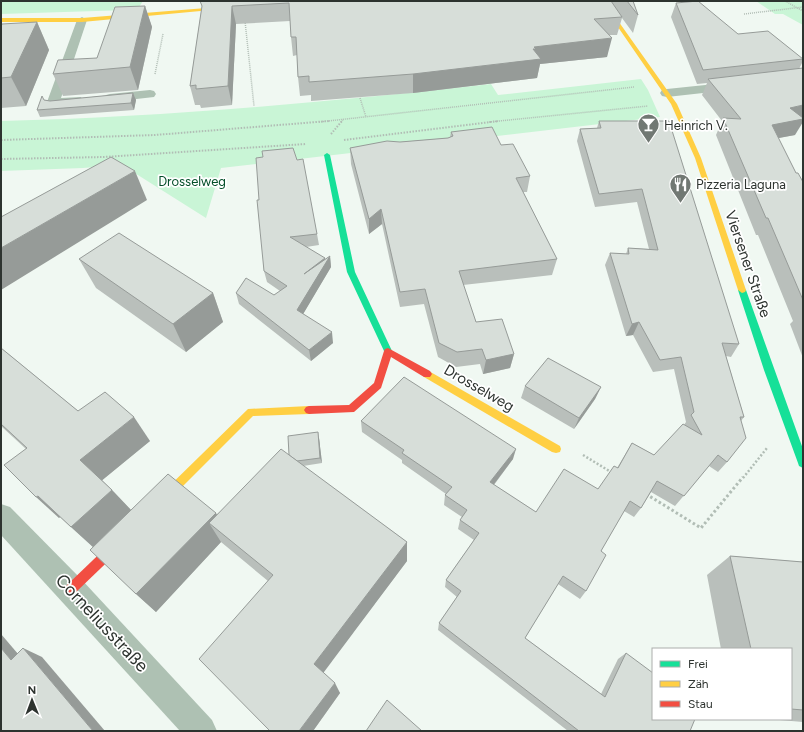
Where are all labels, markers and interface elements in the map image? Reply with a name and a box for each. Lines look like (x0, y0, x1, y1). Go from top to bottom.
bar icon: Heinrich V. (636, 112, 662, 145)
place label: Heinrich V. (664, 118, 728, 133)
restaurant icon: Pizzeria Laguna (667, 171, 693, 204)
park label: Drosselweg (158, 174, 226, 189)
place label: Pizzeria Laguna (696, 177, 786, 192)
street label: Viersener Straße (721, 208, 775, 320)
street label: Drosselweg (441, 361, 517, 415)
street label: Corneliusstraße (51, 569, 153, 677)
legend (652, 648, 792, 720)
text: Frei (688, 657, 708, 671)
text: Zäh (688, 677, 709, 691)
north arrow (12, 680, 52, 720)
text: N (27, 684, 36, 697)
text: Stau (688, 697, 713, 711)

